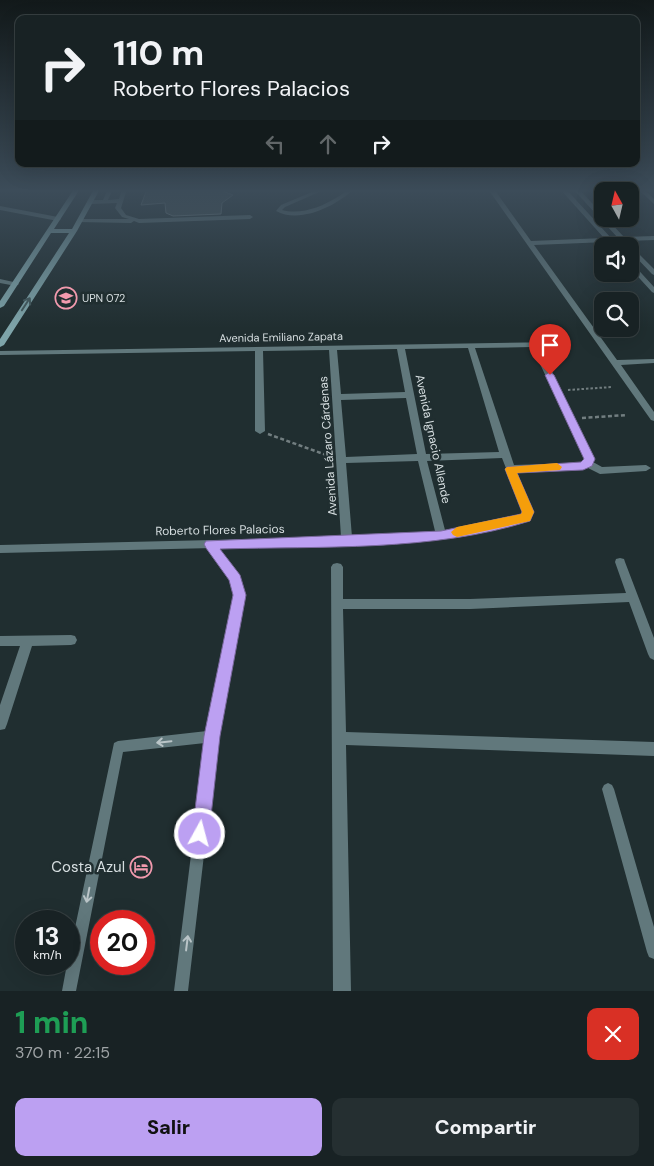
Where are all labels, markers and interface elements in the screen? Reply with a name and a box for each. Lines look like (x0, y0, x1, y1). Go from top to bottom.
text: 110 m (113, 30, 204, 76)
icon: right (30, 35, 95, 100)
text: Roberto Flores Palacios (113, 74, 350, 103)
icon: left (261, 130, 289, 158)
icon: ahead (314, 130, 342, 158)
icon: right (367, 130, 395, 158)
north arrow (594, 182, 639, 228)
map controls (594, 182, 639, 337)
button: sound (594, 237, 639, 282)
school or university icon: UPN 072 (54, 286, 78, 310)
place label: UPN 072 (82, 291, 125, 305)
button: search (594, 292, 639, 337)
one-way arrow (22, 297, 32, 311)
pin (529, 324, 571, 375)
street label: Avenida Emiliano Zapata (219, 329, 343, 345)
icon: arrive (536, 331, 564, 359)
street label: Avenida Ignacio Allende (411, 373, 455, 505)
street label: Avenida Lázaro Cárdenas (315, 376, 341, 516)
street label: Roberto Flores Palacios (155, 521, 285, 539)
one-way arrow (156, 737, 172, 747)
position arrow (173, 807, 225, 859)
hotel icon: Costa Azul (129, 855, 153, 879)
place label: Costa Azul (51, 857, 125, 877)
one-way arrow (83, 887, 93, 903)
speed limit sign: 20 (90, 910, 155, 975)
text: 13 (35, 920, 60, 953)
one-way arrow (182, 935, 192, 951)
text: km/h (33, 947, 62, 963)
text: 1 min (15, 1003, 88, 1042)
button: close (587, 1008, 639, 1060)
text: 370 m · 22:15 (15, 1042, 110, 1063)
button: Salir (15, 1098, 322, 1156)
button: Compartir (332, 1098, 639, 1156)

